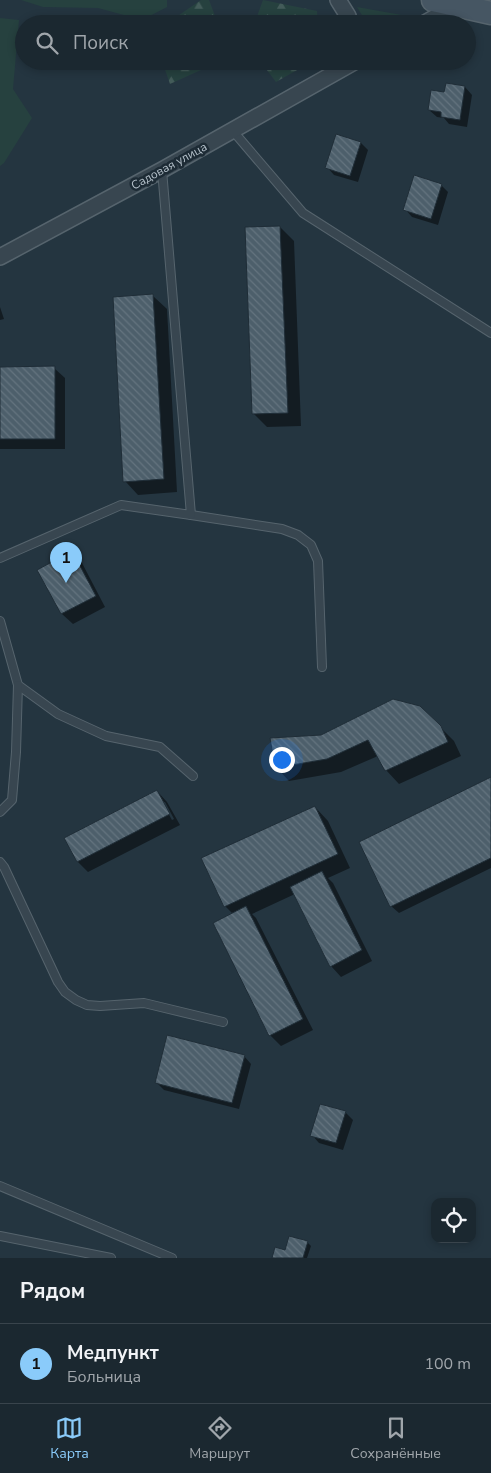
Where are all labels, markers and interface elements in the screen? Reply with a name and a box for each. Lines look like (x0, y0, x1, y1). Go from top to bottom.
search box (15, 15, 476, 70)
icon: search (33, 29, 61, 57)
text: Поиск (73, 30, 128, 56)
street label: Садовая улица (128, 139, 210, 193)
pin: 1 (50, 542, 82, 583)
your location (269, 747, 295, 773)
map controls (431, 1198, 476, 1243)
button: locate (431, 1198, 476, 1243)
text: Рядом (20, 1277, 85, 1305)
text: Медпункт (67, 1340, 159, 1366)
text: 1 (31, 1353, 41, 1375)
text: 100 m (424, 1353, 471, 1375)
text: Больница (67, 1366, 141, 1388)
tab: Карта (50, 1414, 89, 1463)
tab: Маршрут (189, 1414, 250, 1463)
tab: Сохранённые (350, 1414, 441, 1463)

